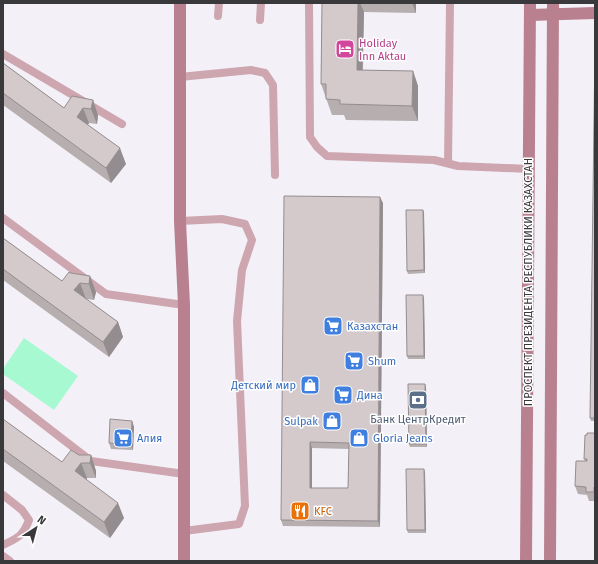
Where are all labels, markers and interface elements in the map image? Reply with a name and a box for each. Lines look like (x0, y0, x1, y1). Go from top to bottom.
place label: Holiday Inn Aktau (359, 37, 406, 63)
hotel icon: Holiday Inn Aktau (334, 38, 356, 60)
street label: ПРОСПЕКТ ПРЕЗИДЕНТА РЕСПУБЛИКИ КАЗАХСТАН (522, 158, 535, 406)
supermarket icon: Казахстан (322, 315, 344, 337)
place label: Казахстан (347, 320, 398, 333)
supermarket icon: Shum (343, 350, 365, 372)
place label: Shum (368, 355, 396, 368)
shop icon: Детский мир (299, 374, 321, 396)
place label: Детский мир (230, 379, 296, 392)
supermarket icon: Дина (332, 384, 354, 406)
place label: Дина (356, 389, 383, 402)
bank icon: Банк ЦентрКредит (407, 389, 429, 411)
shop icon: Sulpak (321, 410, 343, 432)
place label: Банк ЦентрКредит (370, 413, 466, 426)
place label: Sulpak (284, 415, 318, 428)
supermarket icon: Алия (112, 427, 134, 449)
shop icon: Gloria Jeans (348, 427, 370, 449)
place label: Алия (137, 432, 162, 445)
place label: Gloria Jeans (373, 432, 433, 445)
restaurant icon: KFC (289, 500, 311, 522)
place label: KFC (314, 505, 332, 518)
north arrow (16, 508, 56, 548)
text: N (35, 513, 48, 528)

